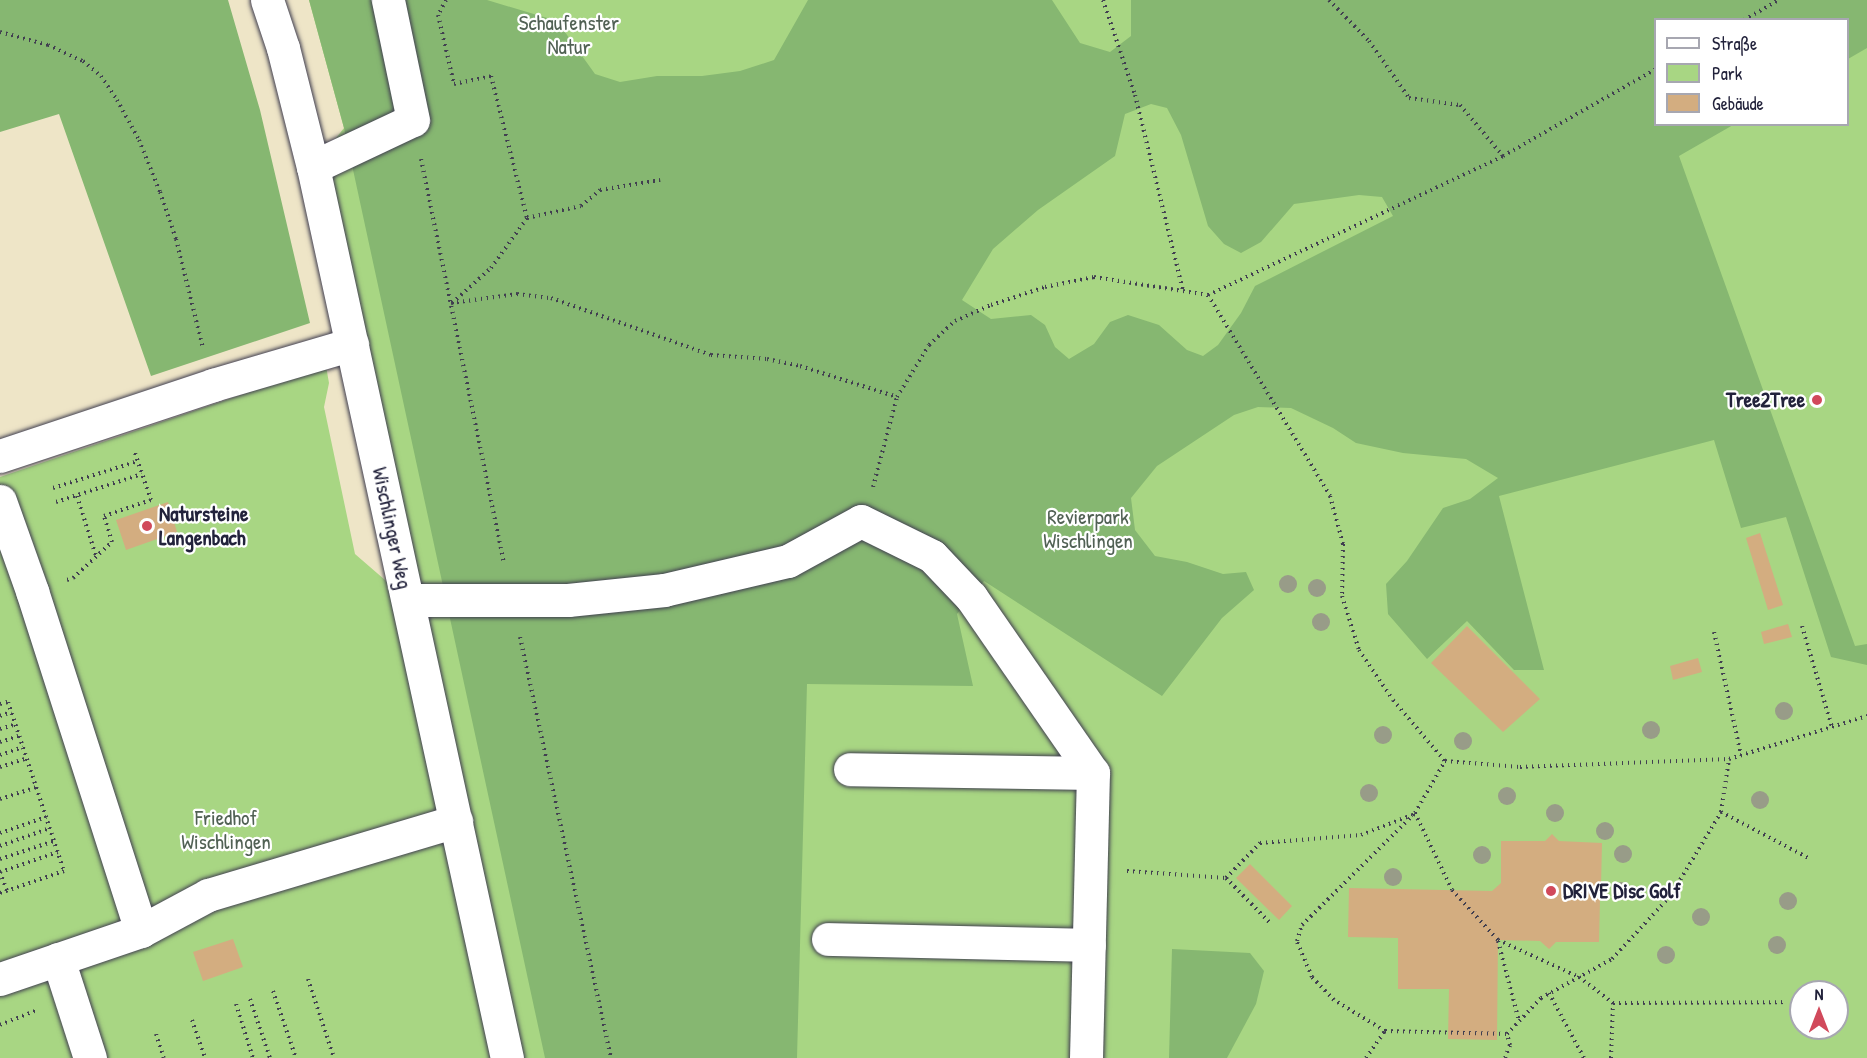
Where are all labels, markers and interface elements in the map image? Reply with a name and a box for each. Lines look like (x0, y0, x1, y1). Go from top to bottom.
park label: Schaufenster Natur (519, 10, 619, 60)
legend (1654, 18, 1849, 126)
text: Straße (1712, 31, 1757, 56)
text: Park (1712, 61, 1742, 86)
text: Gebäude (1712, 91, 1764, 116)
place label: Tree2Tree (1726, 387, 1805, 413)
marker: Tree2Tree (1810, 393, 1824, 407)
street label: Wischlinger Weg (367, 465, 417, 591)
place label: Natursteine Langenbach (159, 501, 248, 551)
park label: Revierpark Wischlingen (1043, 504, 1133, 554)
marker: Natursteine Langenbach (140, 519, 154, 533)
park label: Friedhof Wischlingen (181, 805, 271, 855)
place label: DRIVE Disc Golf (1563, 878, 1681, 904)
marker: DRIVE Disc Golf (1544, 884, 1558, 898)
north arrow (1789, 980, 1849, 1040)
text: N (1815, 983, 1823, 1005)

